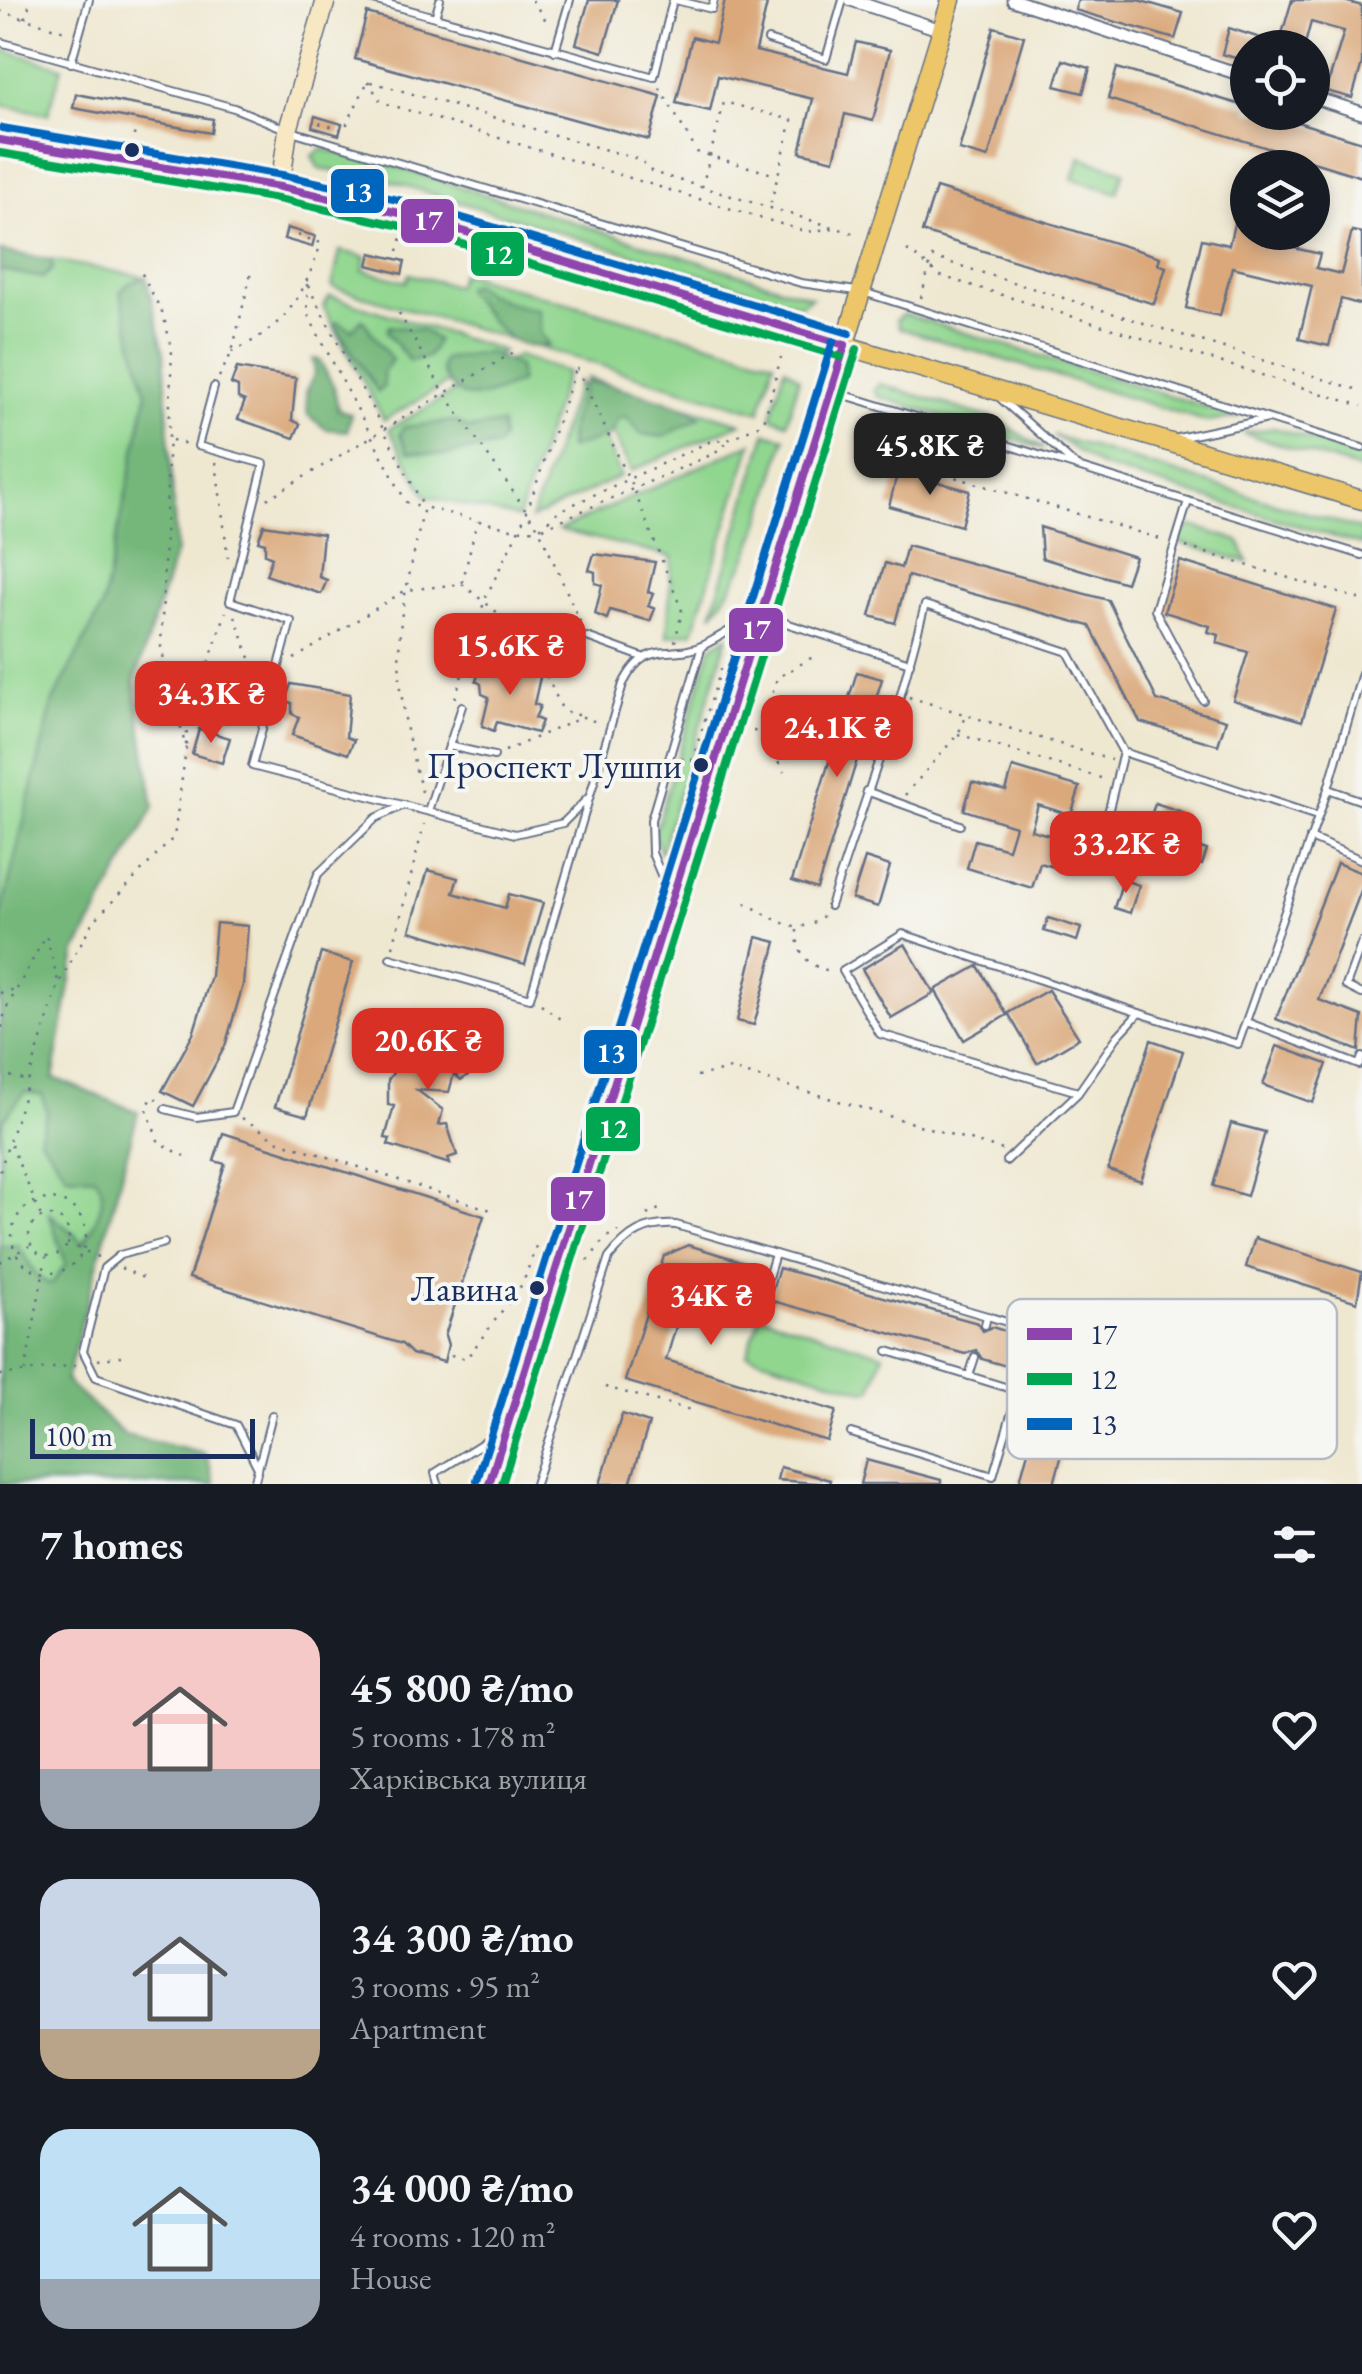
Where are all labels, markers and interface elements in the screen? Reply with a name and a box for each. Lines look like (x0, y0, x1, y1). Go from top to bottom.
map controls (1230, 30, 1330, 250)
button: locate (1230, 30, 1330, 130)
unlabelled marker (122, 140, 142, 160)
button: layers (1230, 150, 1330, 250)
line badge: 13 (329, 167, 386, 215)
text: 13 (343, 173, 373, 209)
line badge: 17 (399, 197, 456, 245)
text: 17 (413, 202, 443, 238)
line badge: 12 (469, 230, 526, 278)
text: 12 (483, 236, 513, 272)
pin: 45.8K ₴ (838, 413, 1022, 498)
text: 45.8K ₴ (876, 424, 984, 466)
line badge: 17 (727, 606, 785, 654)
text: 17 (741, 611, 771, 647)
pin: 15.6K ₴ (418, 613, 602, 698)
text: 15.6K ₴ (456, 624, 564, 666)
pin: 34.3K ₴ (119, 661, 303, 746)
text: 34.3K ₴ (157, 672, 265, 714)
pin: 24.1K ₴ (745, 695, 929, 780)
text: 24.1K ₴ (783, 706, 891, 748)
place label: Проспект Лушпи (427, 742, 682, 789)
marker: Проспект Лушпи (691, 755, 711, 775)
pin: 33.2K ₴ (1034, 811, 1218, 896)
text: 33.2K ₴ (1072, 822, 1180, 864)
pin: 20.6K ₴ (336, 1008, 520, 1093)
text: 20.6K ₴ (374, 1019, 482, 1061)
line badge: 13 (582, 1028, 639, 1076)
text: 13 (596, 1034, 626, 1070)
line badge: 12 (584, 1105, 642, 1153)
text: 12 (598, 1110, 628, 1146)
line badge: 17 (549, 1175, 607, 1223)
text: 17 (563, 1181, 593, 1217)
pin: 34K ₴ (641, 1263, 781, 1348)
place label: Лавина (411, 1265, 519, 1312)
text: 34K ₴ (669, 1274, 753, 1316)
marker: Лавина (527, 1278, 547, 1298)
legend (1007, 1299, 1337, 1459)
text: 17 (1090, 1316, 1117, 1352)
text: 12 (1090, 1361, 1117, 1397)
text: 13 (1090, 1406, 1117, 1442)
scale bar (30, 1414, 255, 1458)
text: 100 m (45, 1418, 113, 1454)
text: 7 homes (40, 1517, 183, 1572)
icon: filters (1267, 1517, 1322, 1572)
text: 45 800 ₴/mo (350, 1660, 574, 1715)
icon: home (120, 1669, 240, 1789)
icon: heart (1267, 1702, 1322, 1757)
text: 5 rooms · 178 m² (350, 1715, 556, 1757)
text: Харківська вулиця (350, 1757, 587, 1799)
text: 34 300 ₴/mo (350, 1910, 574, 1965)
icon: home (120, 1919, 240, 2039)
icon: heart (1267, 1952, 1322, 2007)
text: 3 rooms · 95 m² (350, 1965, 540, 2007)
text: Apartment (350, 2007, 486, 2049)
text: 34 000 ₴/mo (350, 2160, 574, 2215)
icon: home (120, 2169, 240, 2289)
icon: heart (1267, 2202, 1322, 2257)
text: 4 rooms · 120 m² (350, 2215, 556, 2257)
text: House (350, 2257, 431, 2299)

